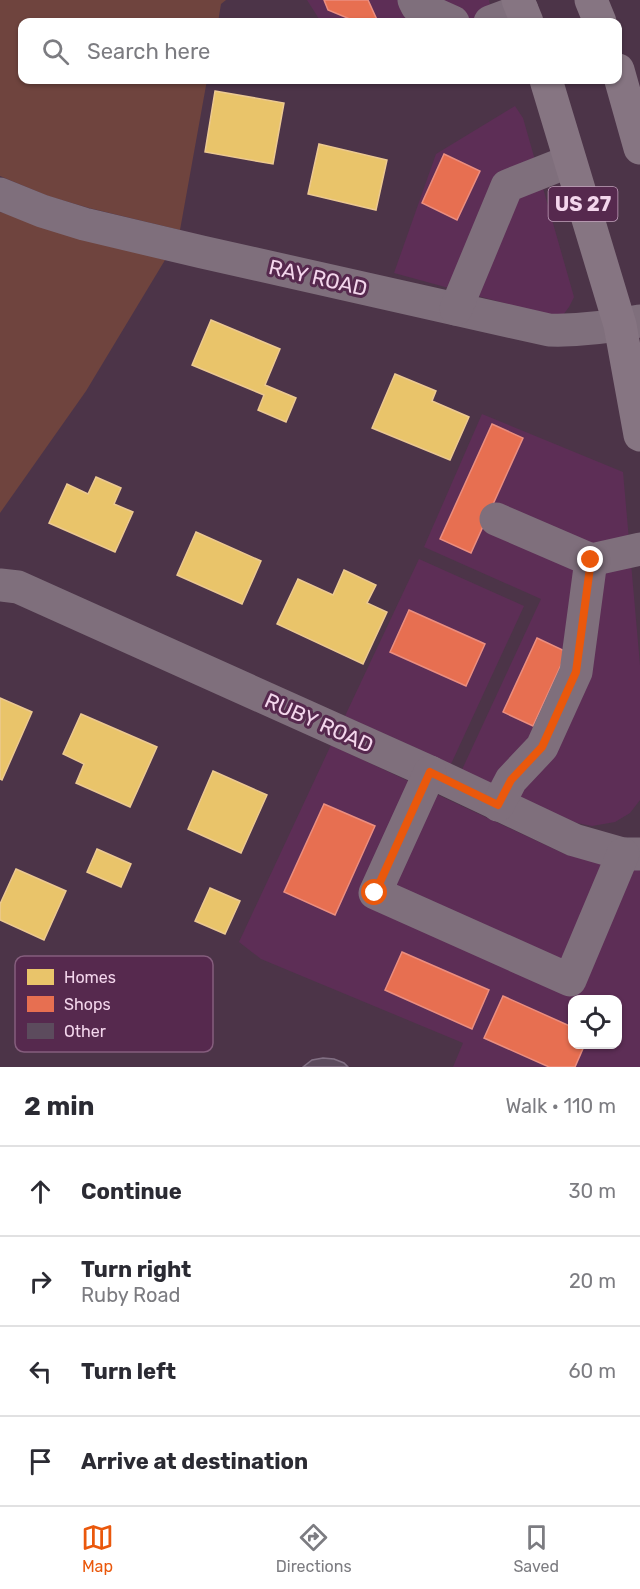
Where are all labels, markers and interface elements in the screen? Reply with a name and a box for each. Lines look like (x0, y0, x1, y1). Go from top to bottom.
search box (18, 18, 622, 84)
icon: search (39, 35, 72, 68)
text: Search here (87, 38, 210, 65)
road number: US 27 (548, 187, 618, 221)
street label: RAY ROAD (266, 254, 370, 301)
route end (577, 546, 603, 572)
street label: RUBY ROAD (261, 687, 377, 758)
route start (361, 879, 387, 905)
legend (15, 956, 213, 1052)
text: Homes (64, 968, 116, 987)
text: Shops (64, 995, 111, 1014)
map controls (568, 995, 622, 1049)
button: locate (568, 995, 622, 1049)
text: Other (64, 1022, 106, 1041)
text: 2 min (24, 1091, 94, 1122)
text: Walk · 110 m (505, 1094, 616, 1118)
icon: ahead (24, 1175, 57, 1208)
text: Continue (81, 1178, 182, 1205)
text: 30 m (569, 1179, 616, 1203)
text: Turn right (81, 1256, 191, 1283)
icon: right (24, 1265, 57, 1298)
text: 20 m (569, 1269, 616, 1293)
text: Ruby Road (81, 1283, 180, 1307)
icon: left (24, 1355, 57, 1388)
text: Turn left (81, 1358, 176, 1385)
text: 60 m (569, 1359, 616, 1383)
icon: arrive (24, 1445, 57, 1478)
text: Arrive at destination (81, 1448, 308, 1475)
tab: Map (81, 1521, 114, 1576)
tab: Directions (276, 1521, 352, 1576)
tab: Saved (513, 1521, 559, 1576)

